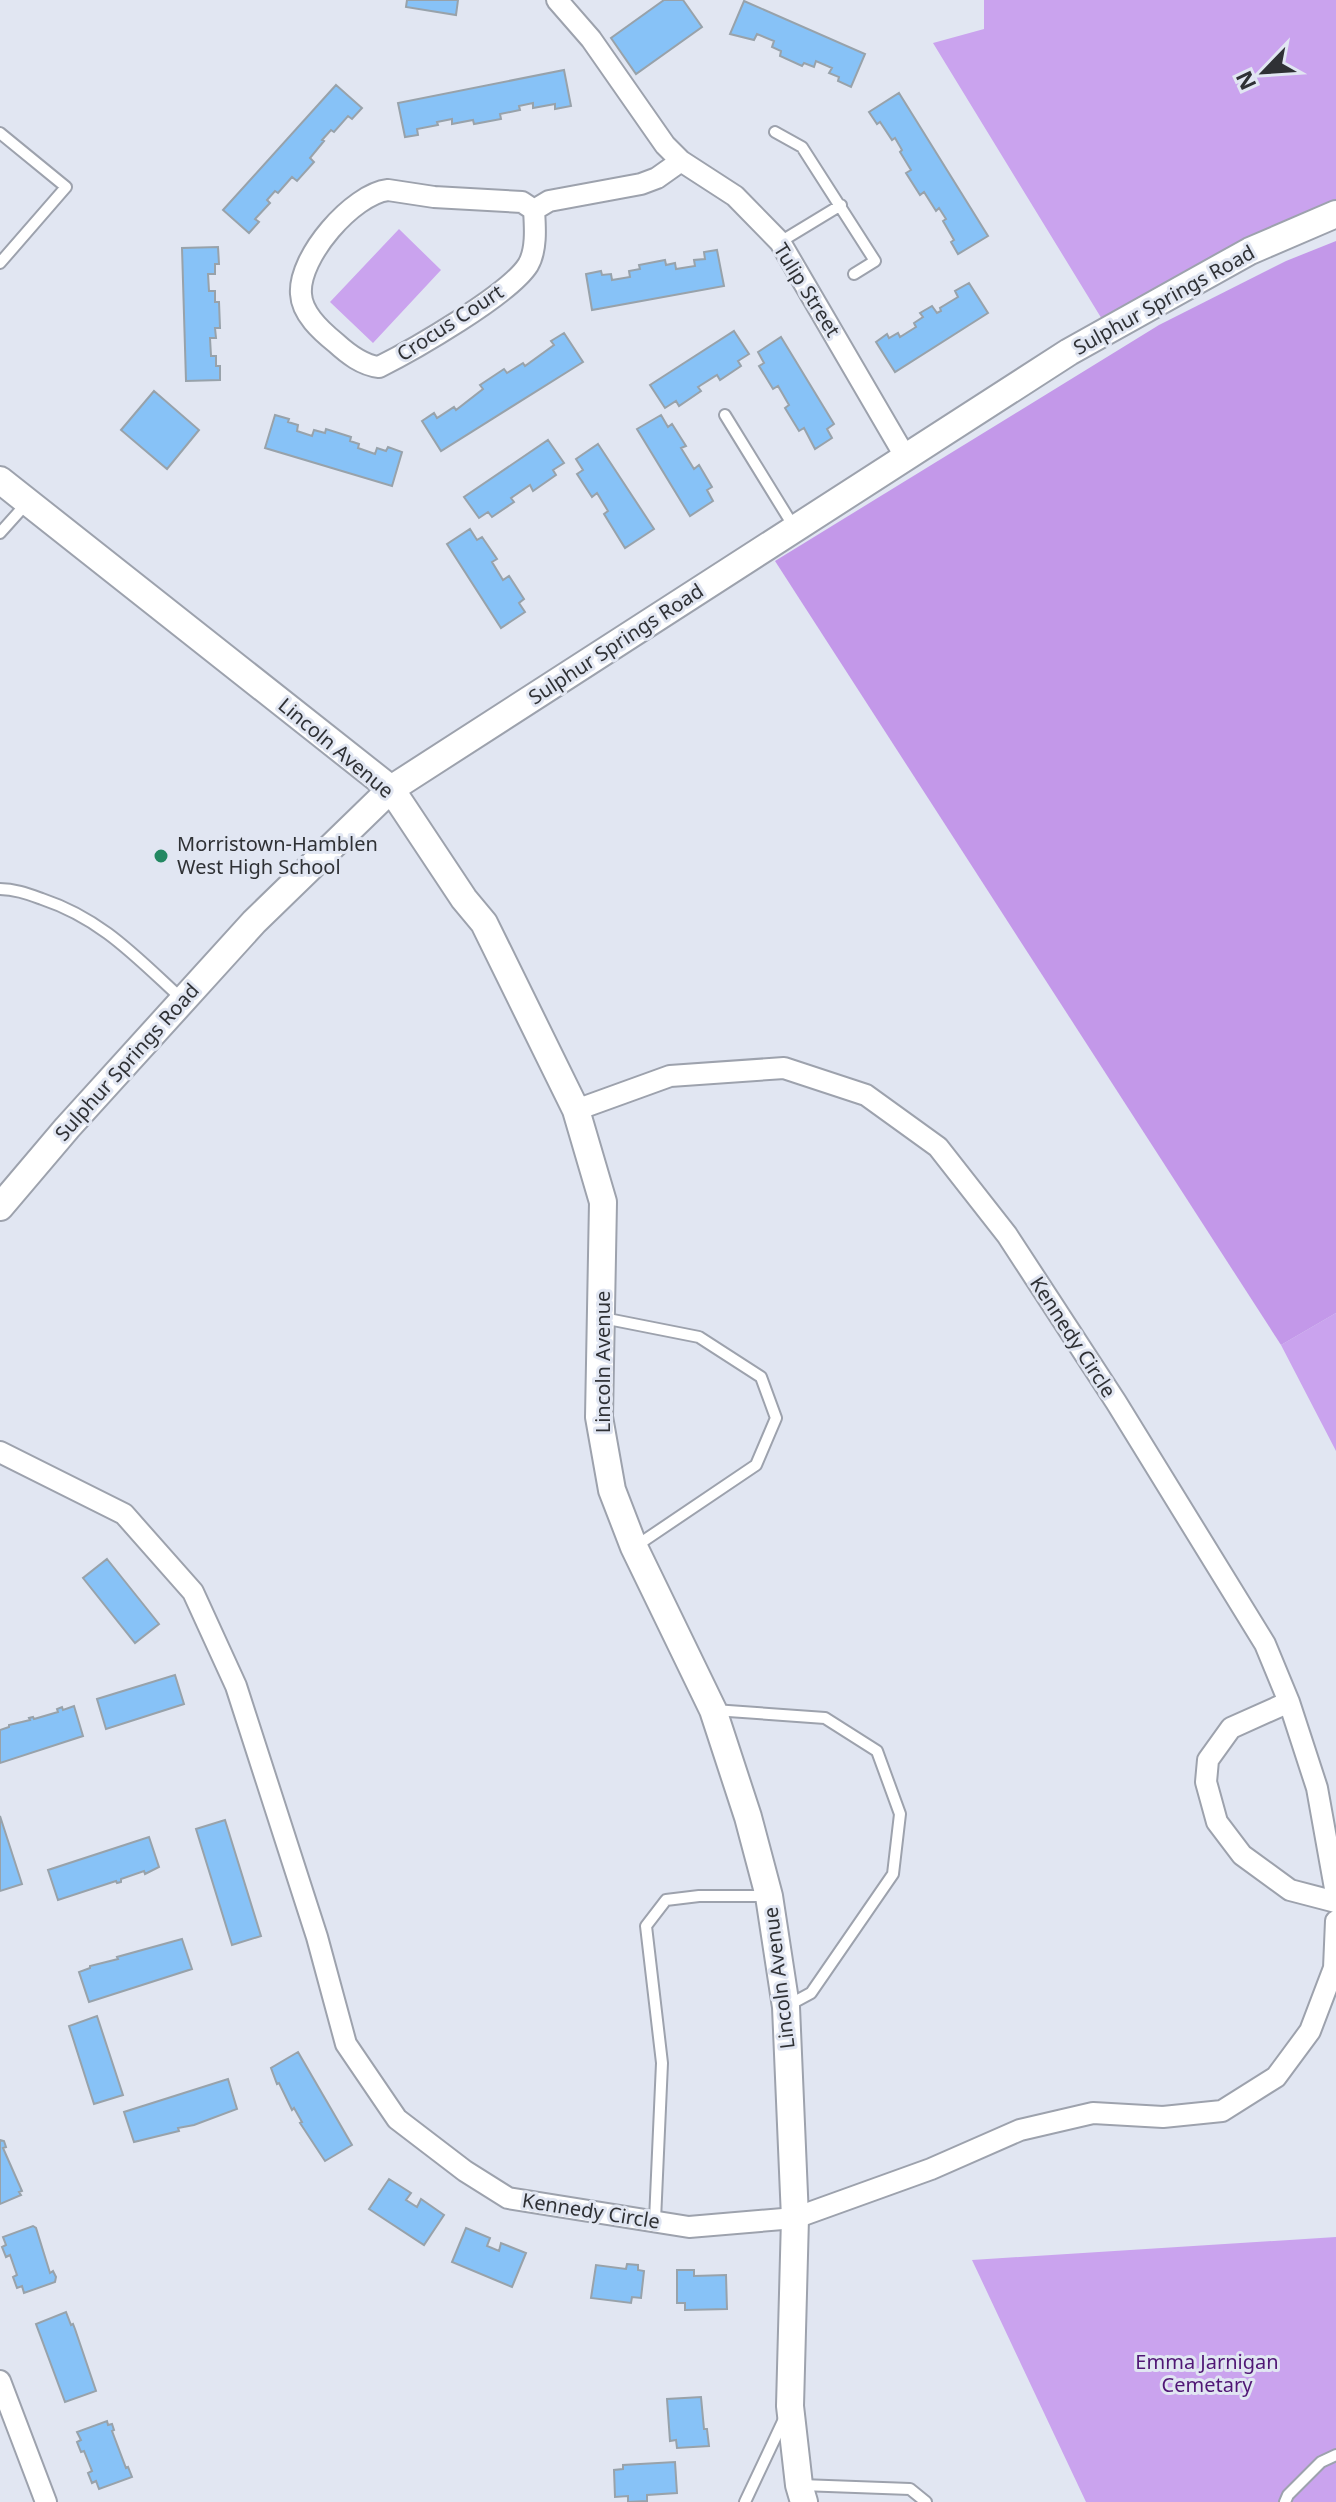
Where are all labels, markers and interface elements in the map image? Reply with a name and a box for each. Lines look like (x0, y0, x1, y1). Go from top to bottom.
north arrow (1224, 32, 1304, 112)
text: N (1228, 66, 1262, 95)
street label: Tulip Street (768, 238, 847, 342)
street label: Sulphur Springs Road (1068, 239, 1259, 361)
street label: Crocus Court (391, 278, 508, 367)
street label: Sulphur Springs Road (523, 577, 708, 710)
street label: Lincoln Avenue (273, 691, 400, 804)
place label: Morristown-Hamblen West High School (177, 830, 378, 880)
marker: Morristown-Hamblen West High School (152, 847, 170, 865)
street label: Sulphur Springs Road (49, 977, 205, 1146)
street label: Kennedy Circle (1024, 1271, 1123, 1402)
street label: Lincoln Avenue (589, 1291, 616, 1433)
street label: Lincoln Avenue (756, 1906, 801, 2050)
street label: Kennedy Circle (520, 2186, 662, 2235)
park label: Emma Jarnigan Cemetary (1135, 2348, 1279, 2398)

